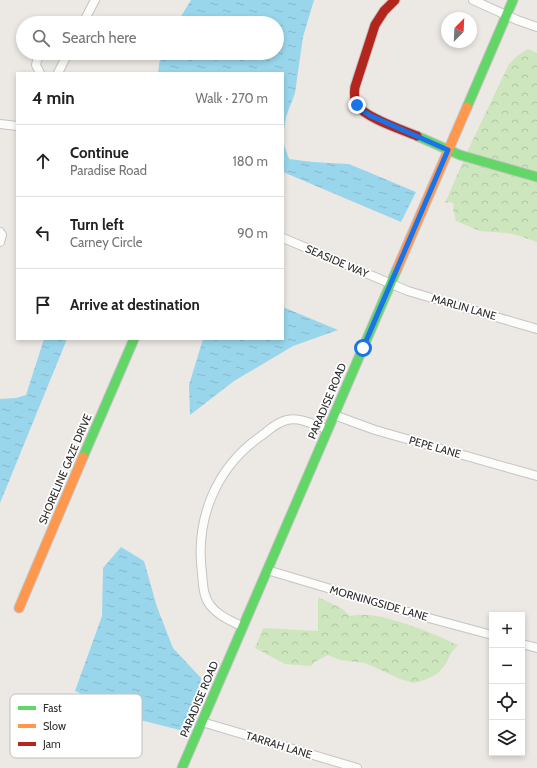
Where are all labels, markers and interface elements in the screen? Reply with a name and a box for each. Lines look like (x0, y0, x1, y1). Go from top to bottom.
north arrow (441, 12, 477, 48)
search box (16, 16, 284, 60)
icon: search (30, 27, 52, 49)
text: Search here (62, 29, 137, 47)
text: 4 min (32, 88, 75, 108)
text: Walk · 270 m (196, 90, 268, 106)
route end (348, 96, 366, 114)
text: Continue (70, 144, 129, 162)
icon: ahead (32, 150, 54, 172)
text: 180 m (232, 153, 268, 169)
text: Paradise Road (70, 162, 147, 178)
text: Turn left (70, 216, 124, 234)
icon: left (32, 222, 54, 244)
text: 90 m (237, 225, 268, 241)
text: Carney Circle (70, 234, 142, 250)
street label: SEASIDE WAY (303, 241, 371, 281)
street label: MARLIN LANE (430, 291, 498, 323)
icon: arrive (32, 294, 54, 316)
text: Arrive at destination (70, 296, 200, 314)
route start (354, 339, 372, 357)
street label: PARADISE ROAD (305, 361, 349, 441)
street label: SHORELINE GAZE DRIVE (35, 411, 95, 527)
street label: PEPE LANE (407, 433, 463, 461)
street label: MORNINGSIDE LANE (328, 582, 430, 624)
map controls (489, 612, 525, 756)
button: + (489, 612, 525, 648)
button: − (489, 648, 525, 684)
street label: PARADISE ROAD (177, 659, 221, 739)
button: locate (489, 684, 525, 720)
legend (10, 694, 142, 758)
text: Fast (43, 701, 62, 715)
text: Slow (43, 719, 66, 733)
button: layers (489, 720, 525, 756)
street label: TARRAH LANE (244, 728, 314, 762)
text: Jam (42, 737, 61, 751)

